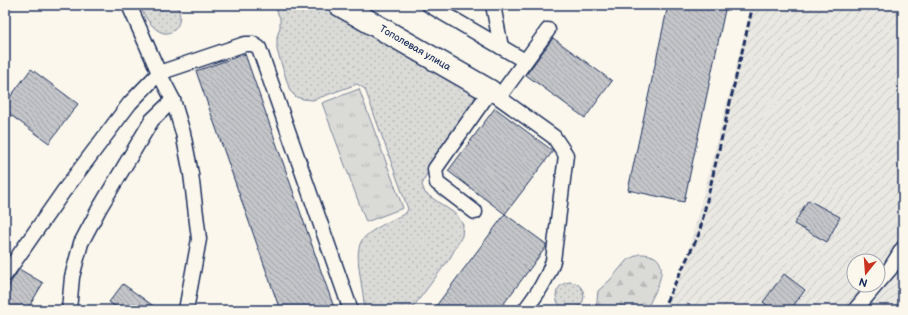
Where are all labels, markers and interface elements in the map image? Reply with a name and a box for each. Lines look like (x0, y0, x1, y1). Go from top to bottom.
street label: Тополевая улица (377, 23, 453, 73)
north arrow (846, 253, 886, 293)
text: N (857, 275, 869, 290)

